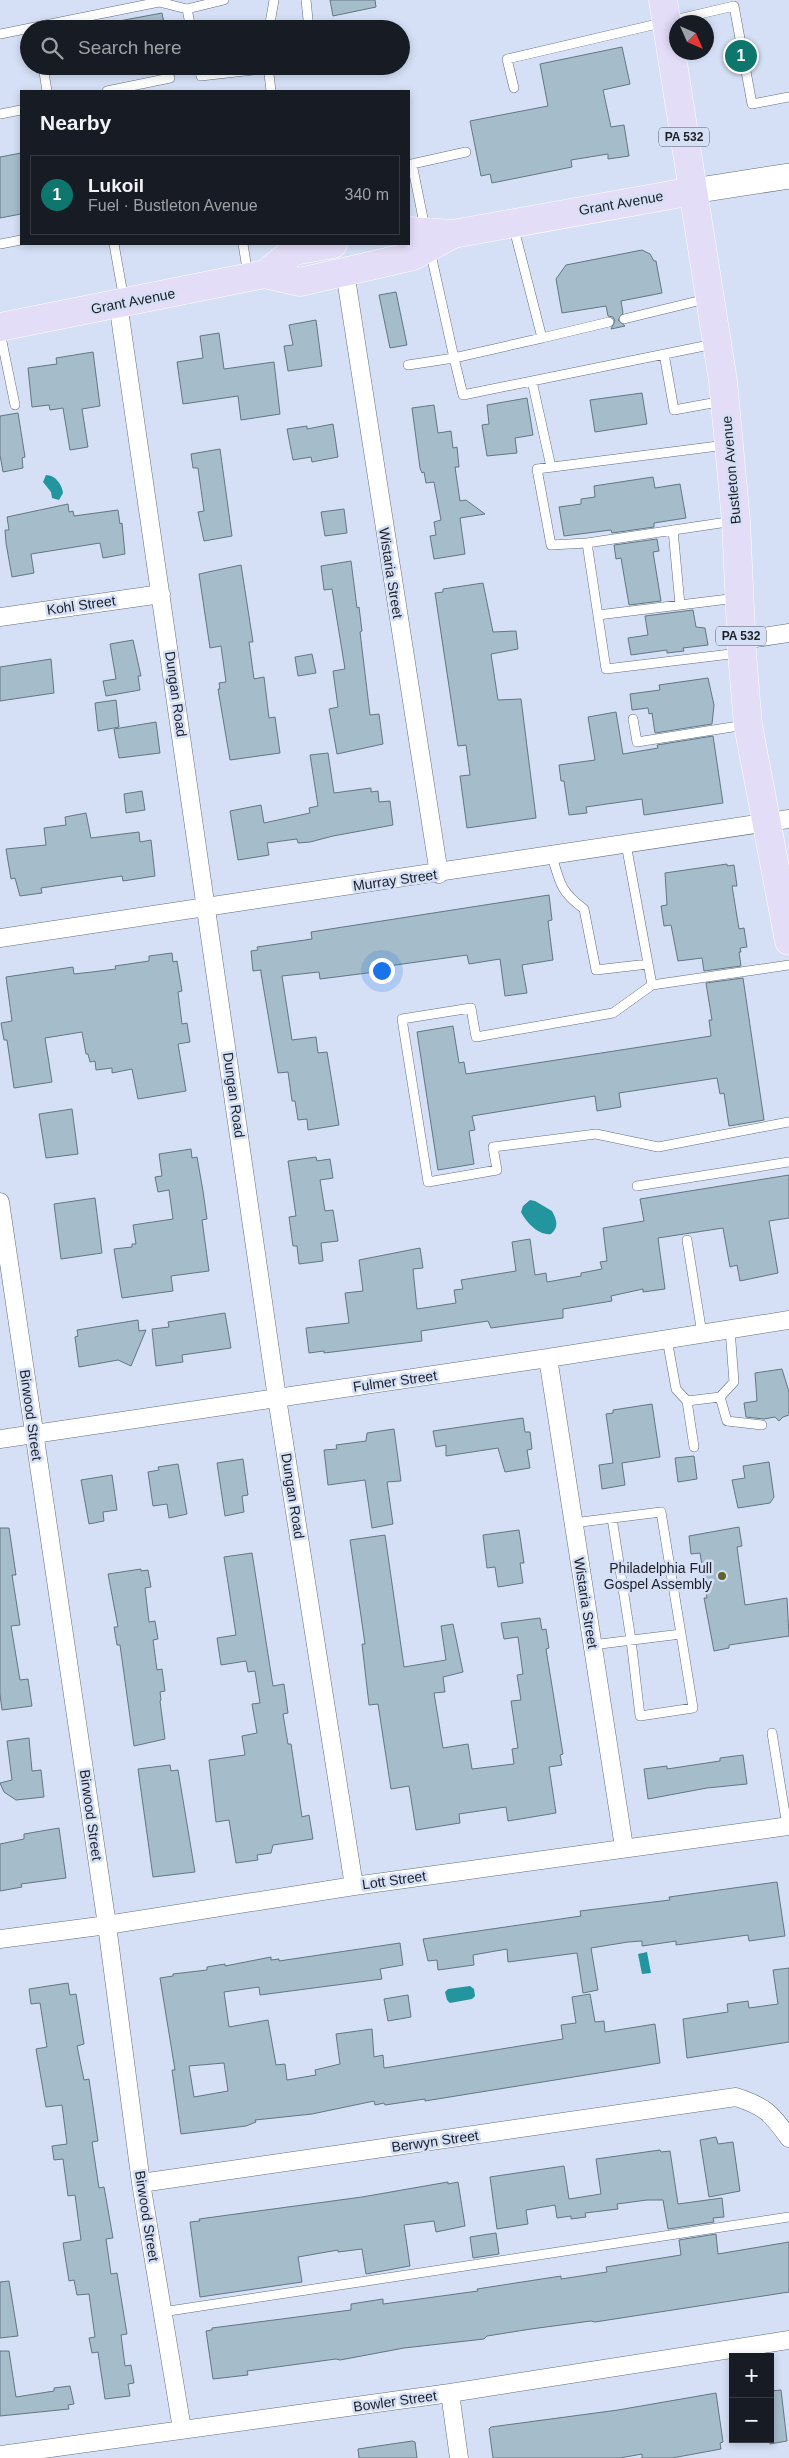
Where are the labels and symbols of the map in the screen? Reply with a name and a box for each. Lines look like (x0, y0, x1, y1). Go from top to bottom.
north arrow (669, 15, 714, 60)
pin: 1 (725, 37, 757, 75)
road number: PA 532 (659, 128, 709, 146)
street label: Grant Avenue (578, 188, 665, 218)
street label: Grant Avenue (90, 285, 177, 317)
street label: Bustleton Avenue (718, 415, 744, 525)
street label: Wistaria Street (376, 526, 406, 620)
street label: Kohl Street (46, 592, 117, 618)
road number: PA 532 (716, 626, 766, 646)
street label: Dungan Road (162, 650, 190, 738)
street label: Murray Street (352, 866, 438, 894)
your location (369, 958, 395, 984)
street label: Dungan Road (220, 1051, 248, 1139)
street label: Fulmer Street (352, 1367, 438, 1395)
street label: Birwood Street (17, 1368, 45, 1462)
street label: Dungan Road (278, 1452, 308, 1540)
street label: Wistaria Street (571, 1556, 601, 1650)
place label: Philadelphia Full Gospel Assembly (604, 1560, 712, 1592)
marker: Philadelphia Full Gospel Assembly (716, 1570, 728, 1582)
street label: Birwood Street (77, 1768, 105, 1862)
street label: Lott Street (361, 1868, 427, 1892)
street label: Berwyn Street (390, 2127, 480, 2155)
street label: Birwood Street (132, 2169, 162, 2263)
street label: Bowler Street (352, 2387, 438, 2415)

